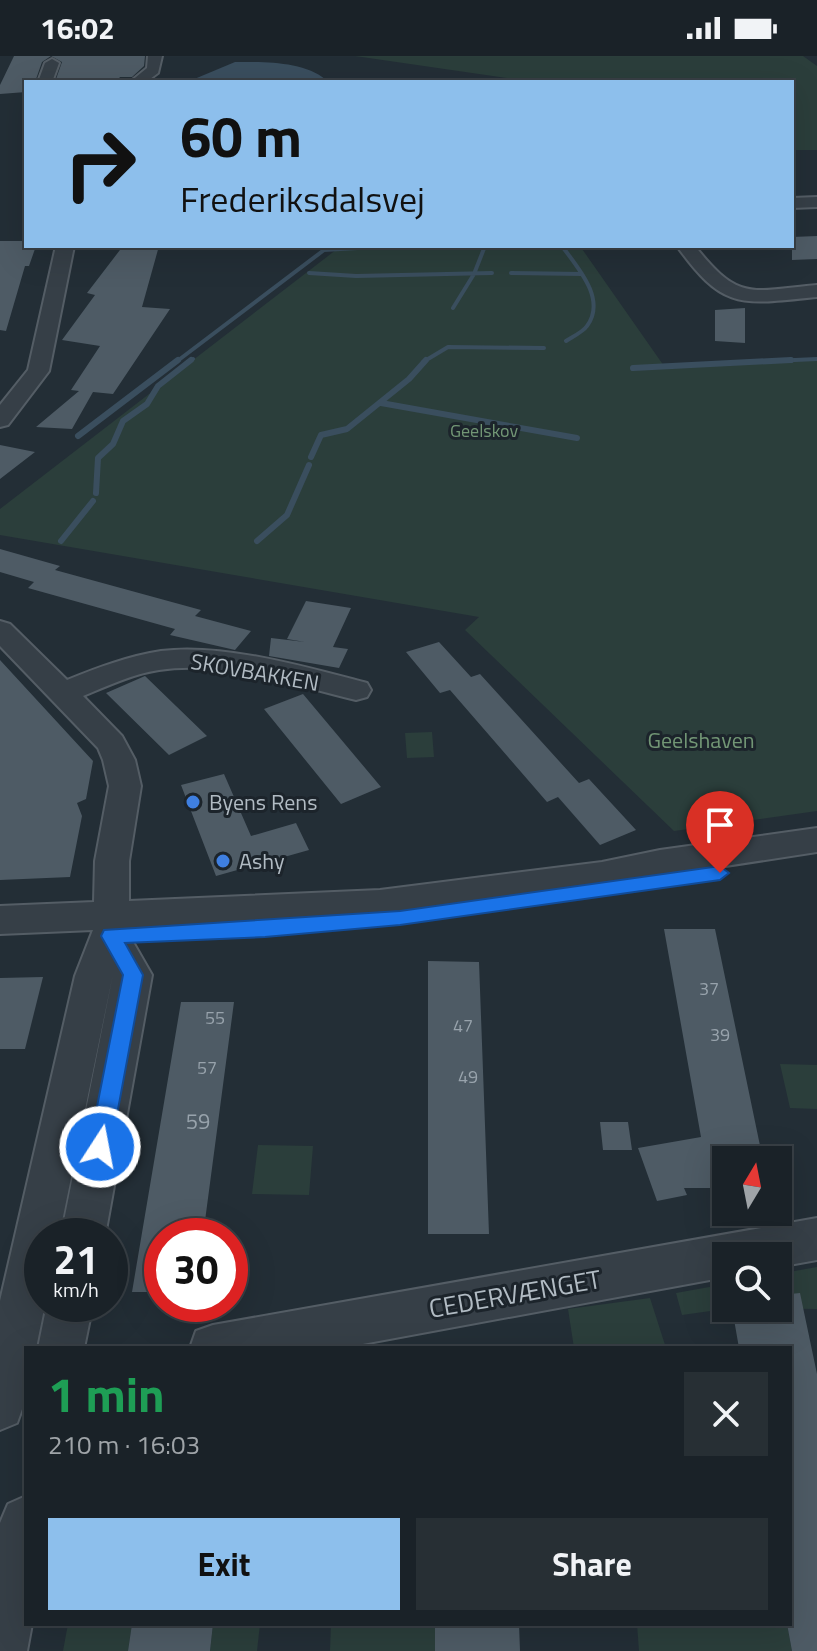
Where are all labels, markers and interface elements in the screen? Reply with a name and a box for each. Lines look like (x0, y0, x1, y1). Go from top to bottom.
text: 16:02 (40, 5, 115, 51)
text: 60 m (180, 94, 302, 179)
icon: right (48, 112, 152, 216)
text: Frederiksdalsvej (180, 171, 425, 226)
park label: Geelskov (450, 417, 518, 444)
street label: SKOVBAKKEN (188, 644, 322, 700)
park label: Geelshaven (647, 723, 755, 757)
place label: Byens Rens (209, 785, 317, 819)
pin (686, 791, 754, 873)
marker: Byens Rens (184, 793, 202, 811)
icon: arrive (698, 803, 742, 847)
place label: Ashy (239, 844, 285, 878)
marker: Ashy (214, 852, 232, 870)
house number: 37 (699, 975, 719, 1002)
house number: 55 (205, 1004, 225, 1031)
house number: 47 (453, 1012, 473, 1039)
house number: 39 (710, 1021, 730, 1048)
house number: 57 (197, 1054, 217, 1081)
house number: 49 (458, 1063, 478, 1090)
house number: 59 (186, 1104, 210, 1138)
position arrow (58, 1105, 142, 1189)
north arrow (712, 1146, 792, 1226)
map controls (712, 1146, 792, 1322)
speed limit sign: 30 (144, 1218, 248, 1322)
text: 21 (54, 1229, 98, 1290)
button: search (712, 1242, 792, 1322)
street label: CEDERVÆNGET (426, 1259, 604, 1328)
text: km/h (53, 1274, 99, 1305)
text: 1 min (48, 1358, 165, 1431)
button: close (684, 1372, 768, 1456)
text: 210 m · 16:03 (48, 1425, 200, 1464)
button: Exit (48, 1518, 400, 1610)
button: Share (416, 1518, 768, 1610)

